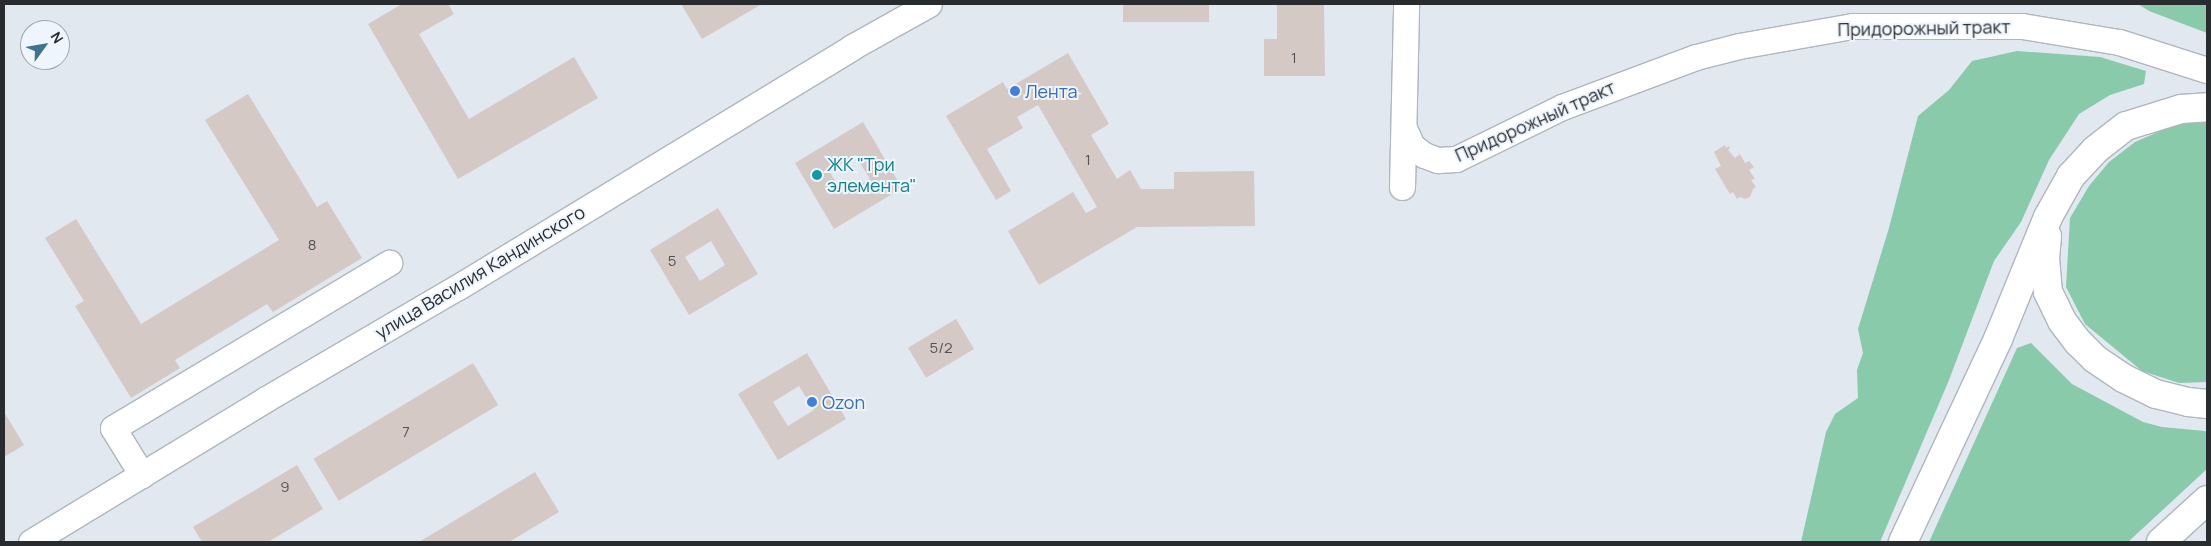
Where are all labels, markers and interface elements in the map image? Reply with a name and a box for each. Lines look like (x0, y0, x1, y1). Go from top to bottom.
street label: Придорожный тракт (1837, 16, 2011, 40)
north arrow (20, 20, 70, 70)
text: N (47, 28, 68, 47)
house number: 1 (1291, 49, 1297, 67)
street label: Придорожный тракт (1452, 76, 1618, 166)
place label: Лента (1025, 80, 1078, 102)
marker: Лента (1009, 85, 1021, 97)
house number: 1 (1085, 151, 1091, 169)
place label: ЖК "Три элемента" (827, 154, 917, 196)
marker: ЖК "Три элемента" (811, 169, 823, 181)
street label: улица Василия Кандинского (371, 201, 589, 343)
house number: 8 (308, 236, 316, 254)
house number: 5 (668, 252, 676, 270)
house number: 5/2 (929, 339, 953, 357)
place label: Ozon (822, 391, 865, 413)
marker: Ozon (806, 396, 818, 408)
house number: 7 (402, 423, 410, 441)
house number: 9 (280, 478, 290, 496)

